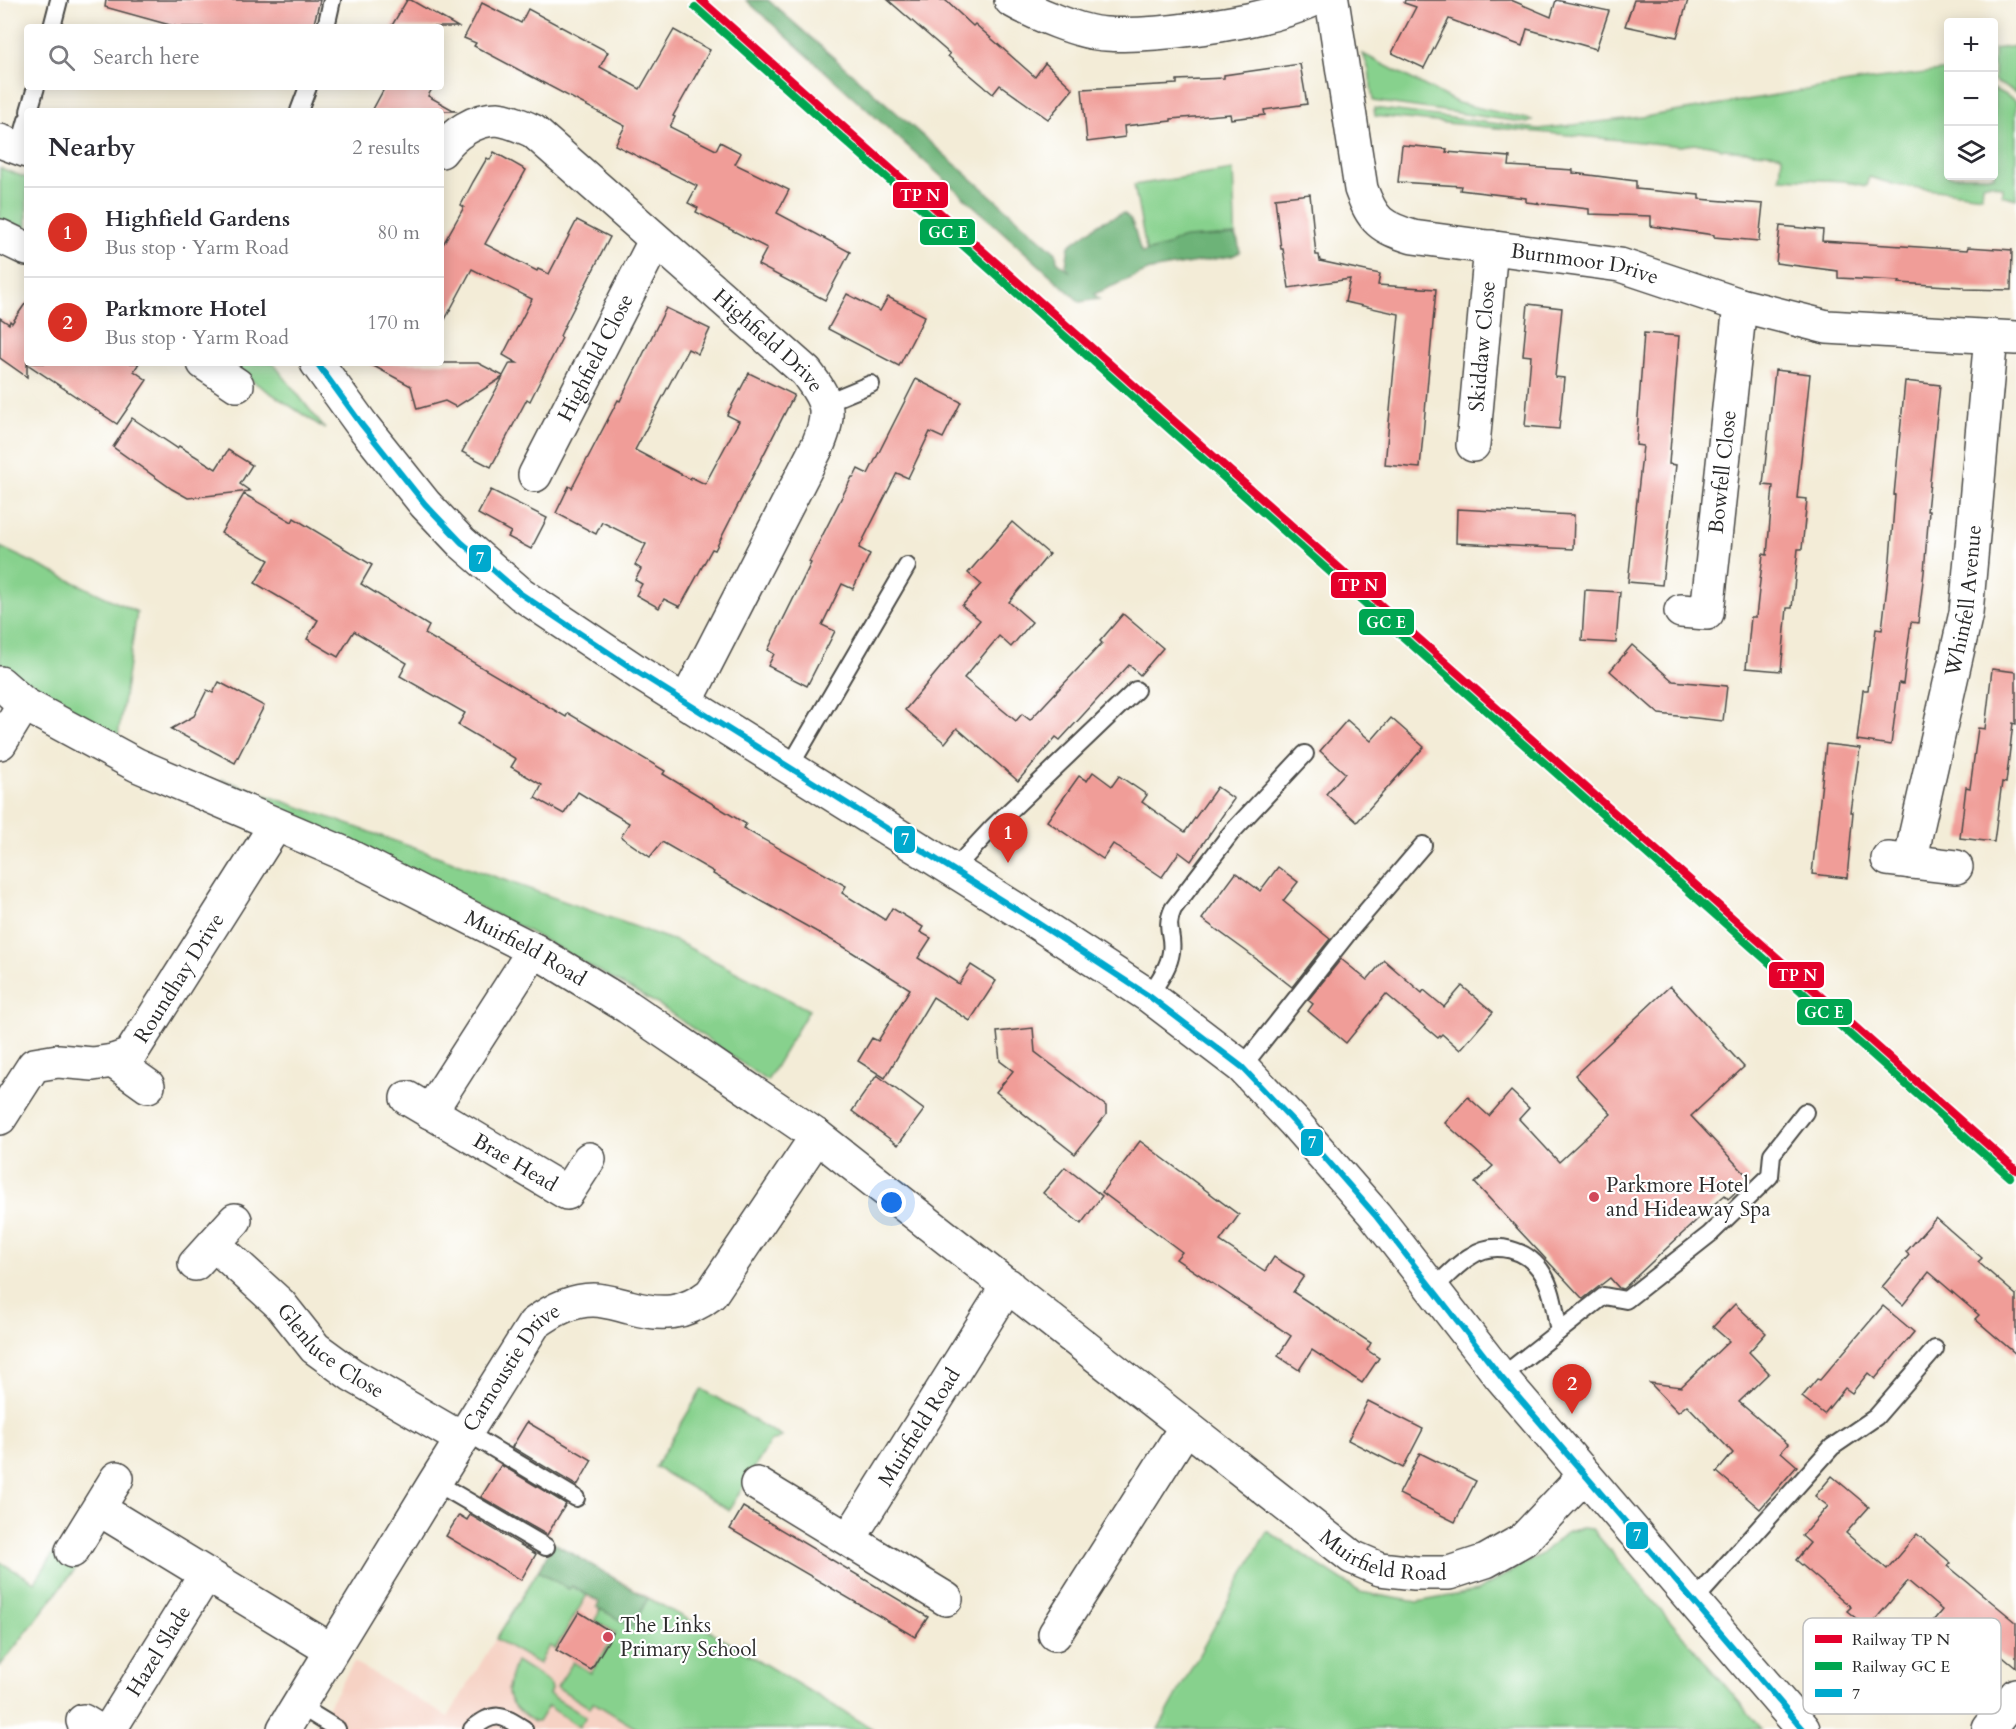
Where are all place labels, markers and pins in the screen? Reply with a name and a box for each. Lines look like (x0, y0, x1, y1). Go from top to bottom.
pin: 1 (988, 814, 1028, 863)
place label: Parkmore Hotel and Hideaway Spa (1606, 1171, 1771, 1224)
marker: Parkmore Hotel and Hideaway Spa (1587, 1190, 1601, 1204)
pin: 2 (1552, 1364, 1592, 1414)
place label: The Links Primary School (620, 1611, 757, 1664)
marker: The Links Primary School (601, 1630, 615, 1644)

